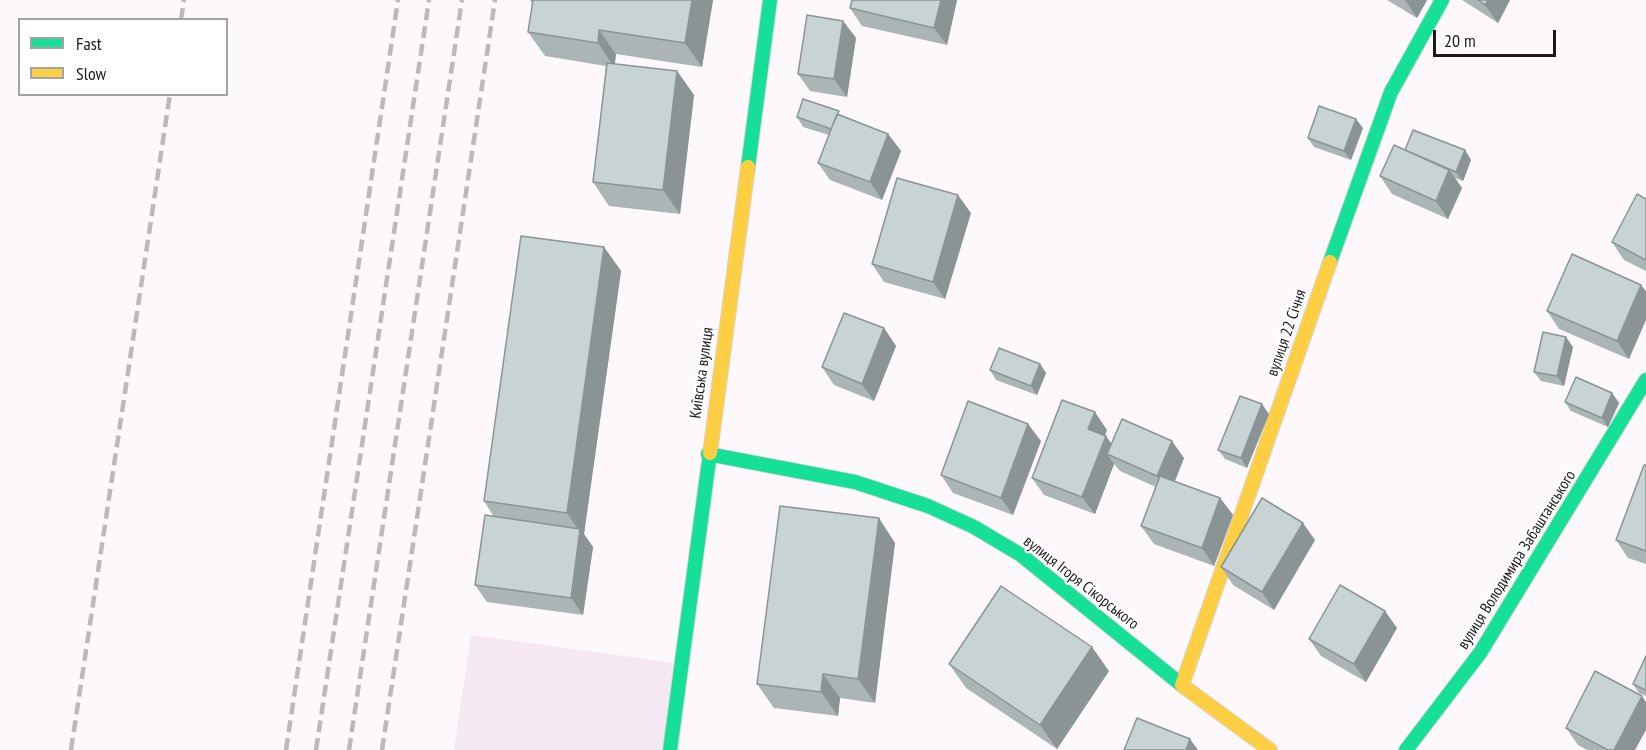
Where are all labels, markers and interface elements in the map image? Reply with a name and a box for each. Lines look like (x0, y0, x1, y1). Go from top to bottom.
legend (18, 18, 228, 96)
scale bar (1436, 18, 1559, 56)
text: 20 m (1444, 29, 1476, 52)
text: Fast (76, 32, 102, 55)
text: Slow (76, 62, 106, 85)
street label: вулиця 22 Січня (1263, 287, 1311, 379)
street label: Київська вулиця (686, 326, 718, 420)
street label: вулиця Володимира Забаштанського (1454, 467, 1580, 653)
street label: вулиця Ігоря Сікорського (1020, 532, 1142, 634)

